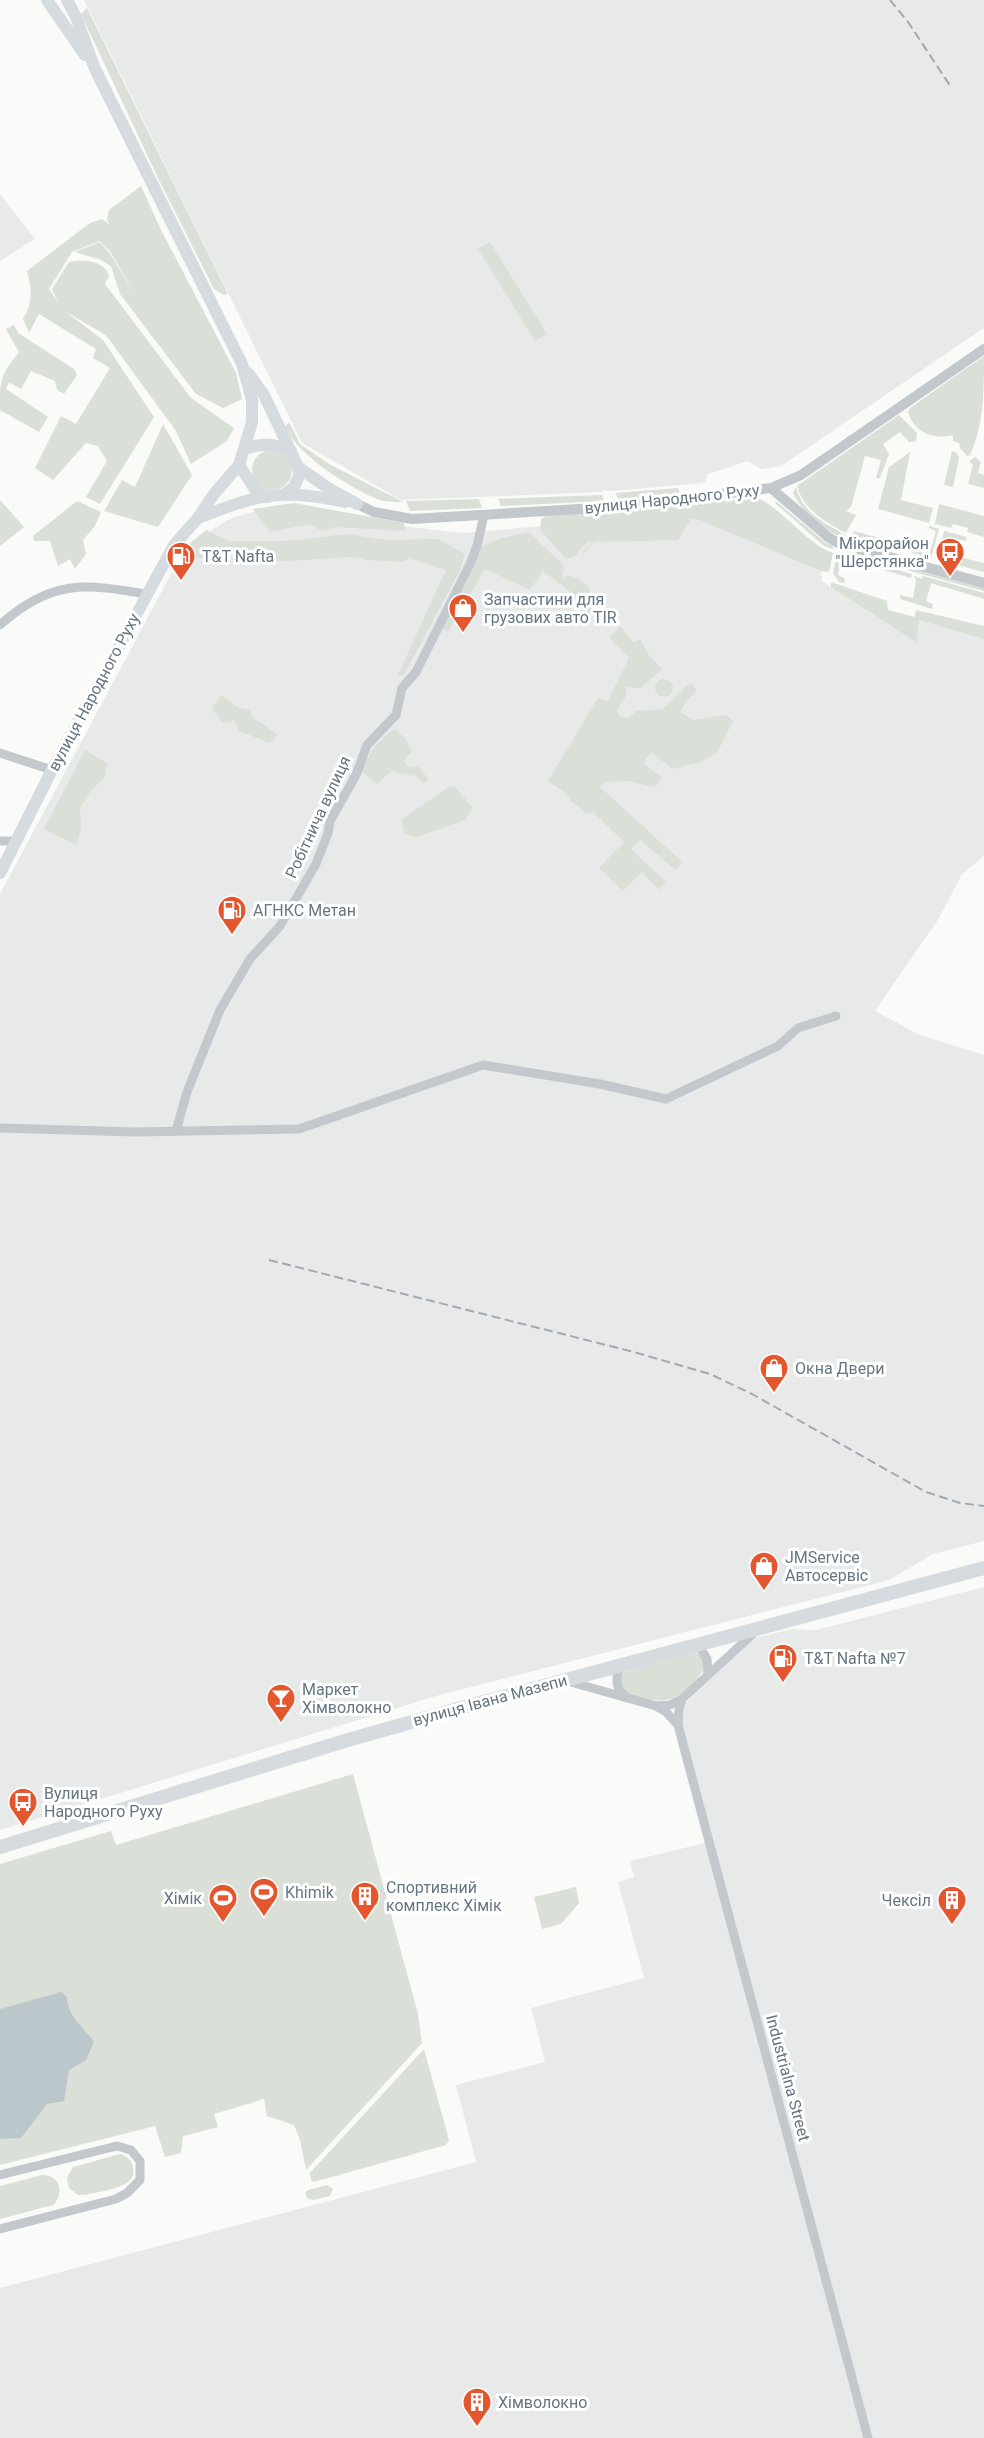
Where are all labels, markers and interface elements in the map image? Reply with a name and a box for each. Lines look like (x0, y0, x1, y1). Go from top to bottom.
street label: вулиця Народного Руху (584, 480, 761, 518)
place label: Мікрорайон "Шерстянка" (835, 534, 929, 571)
bus stop icon: Мікрорайон "Шерстянка" (934, 536, 966, 578)
fuel station icon: T&T Nafta (165, 540, 197, 582)
place label: T&T Nafta (202, 547, 274, 566)
place label: Запчастини для грузових авто TIR (484, 590, 617, 627)
shop icon: Запчастини для грузових авто TIR (447, 592, 479, 634)
street label: вулиця Народного Руху (44, 610, 144, 774)
street label: Робітнича вулиця (281, 753, 355, 881)
fuel station icon: АГНКС Метан (216, 894, 248, 936)
place label: АГНКС Метан (253, 901, 356, 920)
shop icon: Окна Двери (758, 1352, 790, 1394)
place label: Окна Двери (795, 1359, 884, 1378)
place label: JMService Автосервіс (785, 1548, 868, 1585)
shop icon: JMService Автосервіс (748, 1550, 780, 1592)
fuel station icon: T&T Nafta №7 (767, 1642, 799, 1684)
place label: T&T Nafta №7 (804, 1649, 906, 1668)
street label: вулиця Івана Мазепи (411, 1670, 569, 1730)
place label: Маркет Хімволокно (302, 1680, 391, 1717)
bar icon: Маркет Хімволокно (265, 1682, 297, 1724)
place label: Вулиця Народного Руху (44, 1784, 163, 1821)
bus stop icon: Вулиця Народного Руху (7, 1786, 39, 1828)
sports icon: Khimik (248, 1876, 280, 1918)
place label: Спортивний комплекс Хімік (386, 1878, 502, 1915)
building icon: Спортивний комплекс Хімік (349, 1880, 381, 1922)
sports icon: Хімік (207, 1882, 239, 1924)
place label: Khimik (285, 1883, 335, 1902)
building icon: Чексіл (936, 1884, 968, 1926)
place label: Хімік (164, 1889, 202, 1908)
place label: Чексіл (882, 1891, 931, 1910)
street label: Industrialna Street (762, 2013, 814, 2143)
building icon: Хімволокно (461, 2386, 493, 2428)
place label: Хімволокно (498, 2393, 587, 2412)

